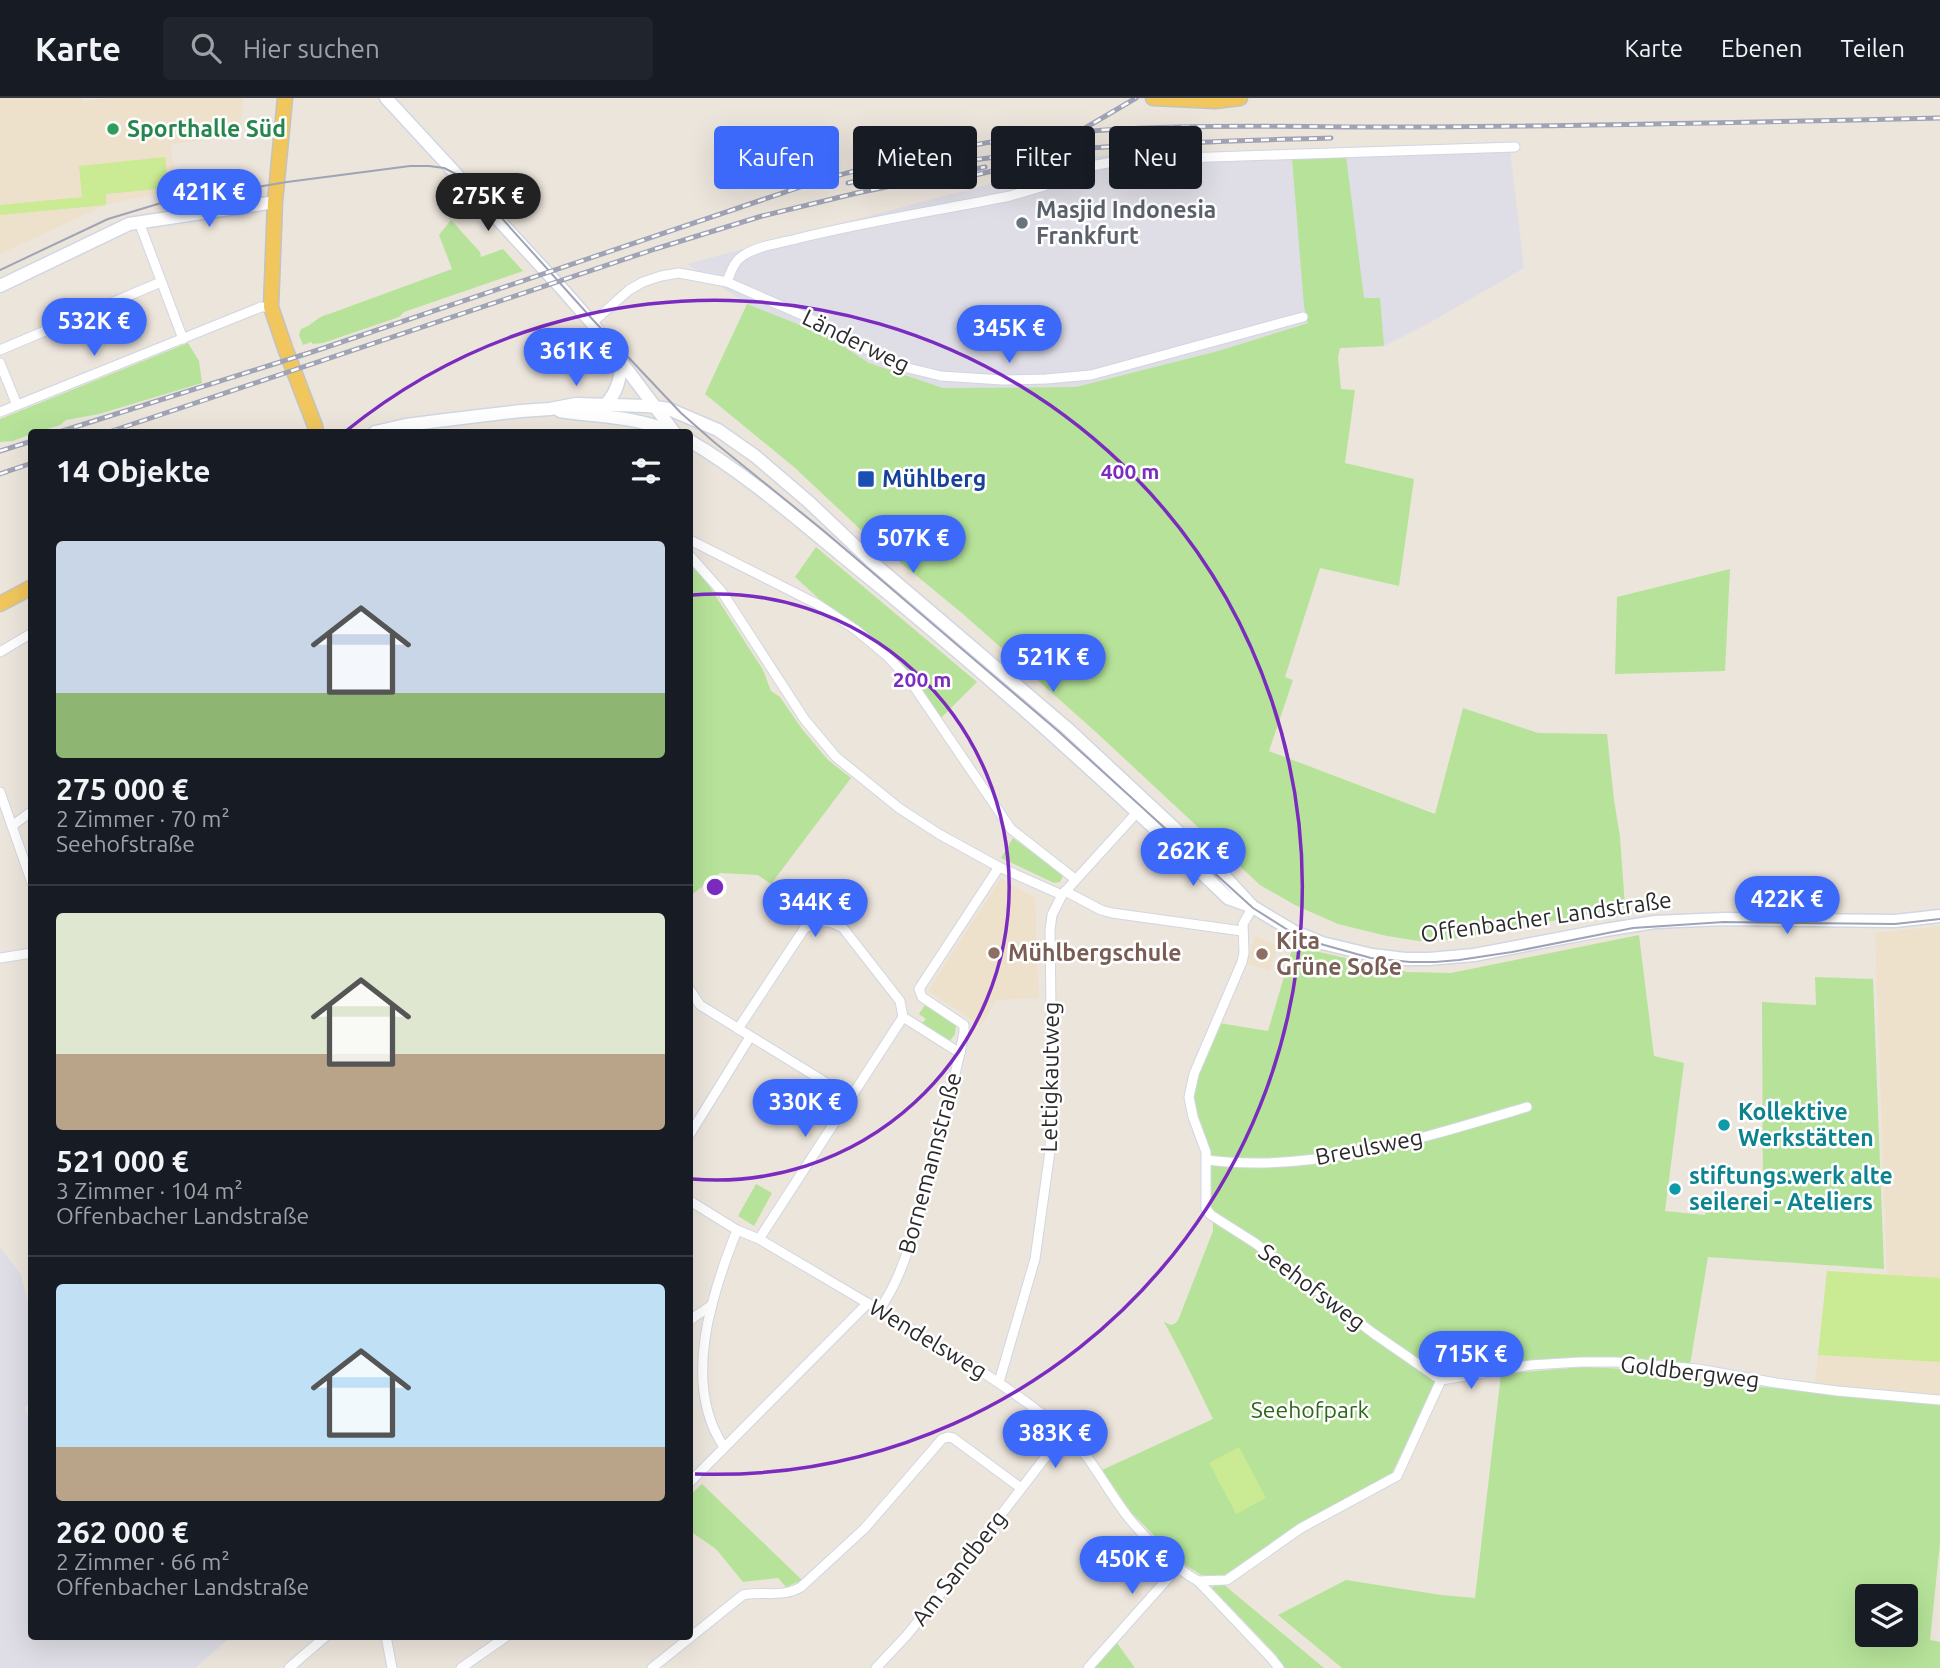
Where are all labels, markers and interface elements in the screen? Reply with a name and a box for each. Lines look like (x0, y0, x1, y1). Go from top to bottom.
search box (163, 17, 653, 80)
icon: search (187, 29, 225, 67)
text: Karte (35, 30, 121, 67)
text: Hier suchen (243, 34, 380, 63)
text: Karte (1624, 35, 1683, 62)
text: Ebenen (1721, 35, 1802, 62)
text: Teilen (1840, 35, 1905, 62)
place label: Sporthalle Süd (127, 116, 286, 141)
marker: Sporthalle Süd (105, 121, 121, 137)
chip: Kaufen (714, 126, 839, 189)
chip: Mieten (853, 126, 977, 189)
chip: Filter (991, 126, 1095, 189)
chip: Neu (1109, 126, 1202, 189)
pin: 421K € (152, 170, 266, 229)
pin: 275K € (431, 174, 545, 233)
text: 421K € (173, 179, 245, 204)
text: 275K € (452, 183, 524, 208)
place label: Masjid Indonesia Frankfurt (1036, 197, 1216, 248)
marker: Masjid Indonesia Frankfurt (1014, 215, 1030, 231)
pin: 532K € (37, 299, 151, 358)
street label: Länderweg (799, 304, 914, 377)
pin: 345K € (952, 306, 1066, 365)
text: 532K € (58, 308, 130, 333)
text: 345K € (973, 315, 1045, 340)
pin: 361K € (519, 328, 633, 388)
text: 361K € (540, 338, 612, 363)
icon: filters (627, 452, 665, 490)
text: 14 Objekte (56, 454, 211, 488)
text: 400 m (1101, 459, 1159, 483)
place label: Mühlberg (882, 466, 986, 491)
marker: Mühlberg (856, 469, 876, 489)
pin: 507K € (856, 516, 970, 575)
text: 507K € (877, 525, 949, 550)
icon: home (298, 587, 424, 713)
pin: 521K € (996, 634, 1110, 694)
text: 521K € (1017, 644, 1089, 669)
text: 200 m (893, 667, 951, 691)
text: 275 000 € (56, 772, 189, 806)
text: 2 Zimmer · 70 m² (56, 806, 230, 831)
pin: 262K € (1136, 828, 1250, 888)
text: Seehofstraße (56, 831, 195, 856)
text: 262K € (1157, 838, 1229, 863)
centre of rings (703, 875, 727, 899)
pin: 422K € (1730, 876, 1844, 936)
pin: 344K € (758, 880, 872, 939)
text: 422K € (1751, 886, 1823, 911)
street label: Offenbacher Landstraße (1419, 887, 1673, 947)
text: 344K € (779, 889, 851, 914)
place label: Kita Grüne Soße (1276, 928, 1402, 979)
place label: Mühlbergschule (1008, 940, 1181, 965)
marker: Mühlbergschule (986, 945, 1002, 961)
marker: Kita Grüne Soße (1254, 946, 1270, 962)
icon: home (298, 959, 424, 1085)
street label: Lettigkautweg (1036, 1001, 1063, 1153)
street label: Bornemannstraße (893, 1069, 966, 1256)
pin: 330K € (748, 1080, 862, 1139)
text: 330K € (769, 1089, 841, 1114)
place label: Kollektive Werkstätten (1738, 1099, 1874, 1150)
marker: Kollektive Werkstätten (1716, 1117, 1732, 1133)
street label: Breulsweg (1313, 1124, 1425, 1169)
text: 521 000 € (56, 1144, 189, 1178)
place label: stiftungs.werk alte seilerei - Ateliers (1689, 1163, 1893, 1214)
text: 3 Zimmer · 104 m² (56, 1178, 243, 1203)
marker: stiftungs.werk alte seilerei - Ateliers (1667, 1181, 1683, 1197)
text: Offenbacher Landstraße (56, 1203, 309, 1228)
street label: Seehofsweg (1254, 1239, 1370, 1335)
street label: Wendelsweg (865, 1294, 992, 1383)
icon: home (298, 1330, 424, 1456)
pin: 715K € (1414, 1332, 1528, 1391)
text: 715K € (1435, 1341, 1507, 1366)
street label: Goldbergweg (1619, 1351, 1761, 1392)
park label: Seehofpark (1251, 1397, 1370, 1422)
pin: 383K € (998, 1410, 1112, 1470)
text: 383K € (1019, 1420, 1091, 1445)
street label: Am Sandberg (906, 1505, 1011, 1630)
text: 262 000 € (56, 1515, 189, 1549)
pin: 450K € (1075, 1536, 1189, 1596)
text: 450K € (1096, 1546, 1168, 1571)
text: 2 Zimmer · 66 m² (56, 1549, 230, 1574)
text: Offenbacher Landstraße (56, 1574, 309, 1599)
map controls (1855, 1584, 1918, 1647)
button: layers (1855, 1584, 1918, 1647)

